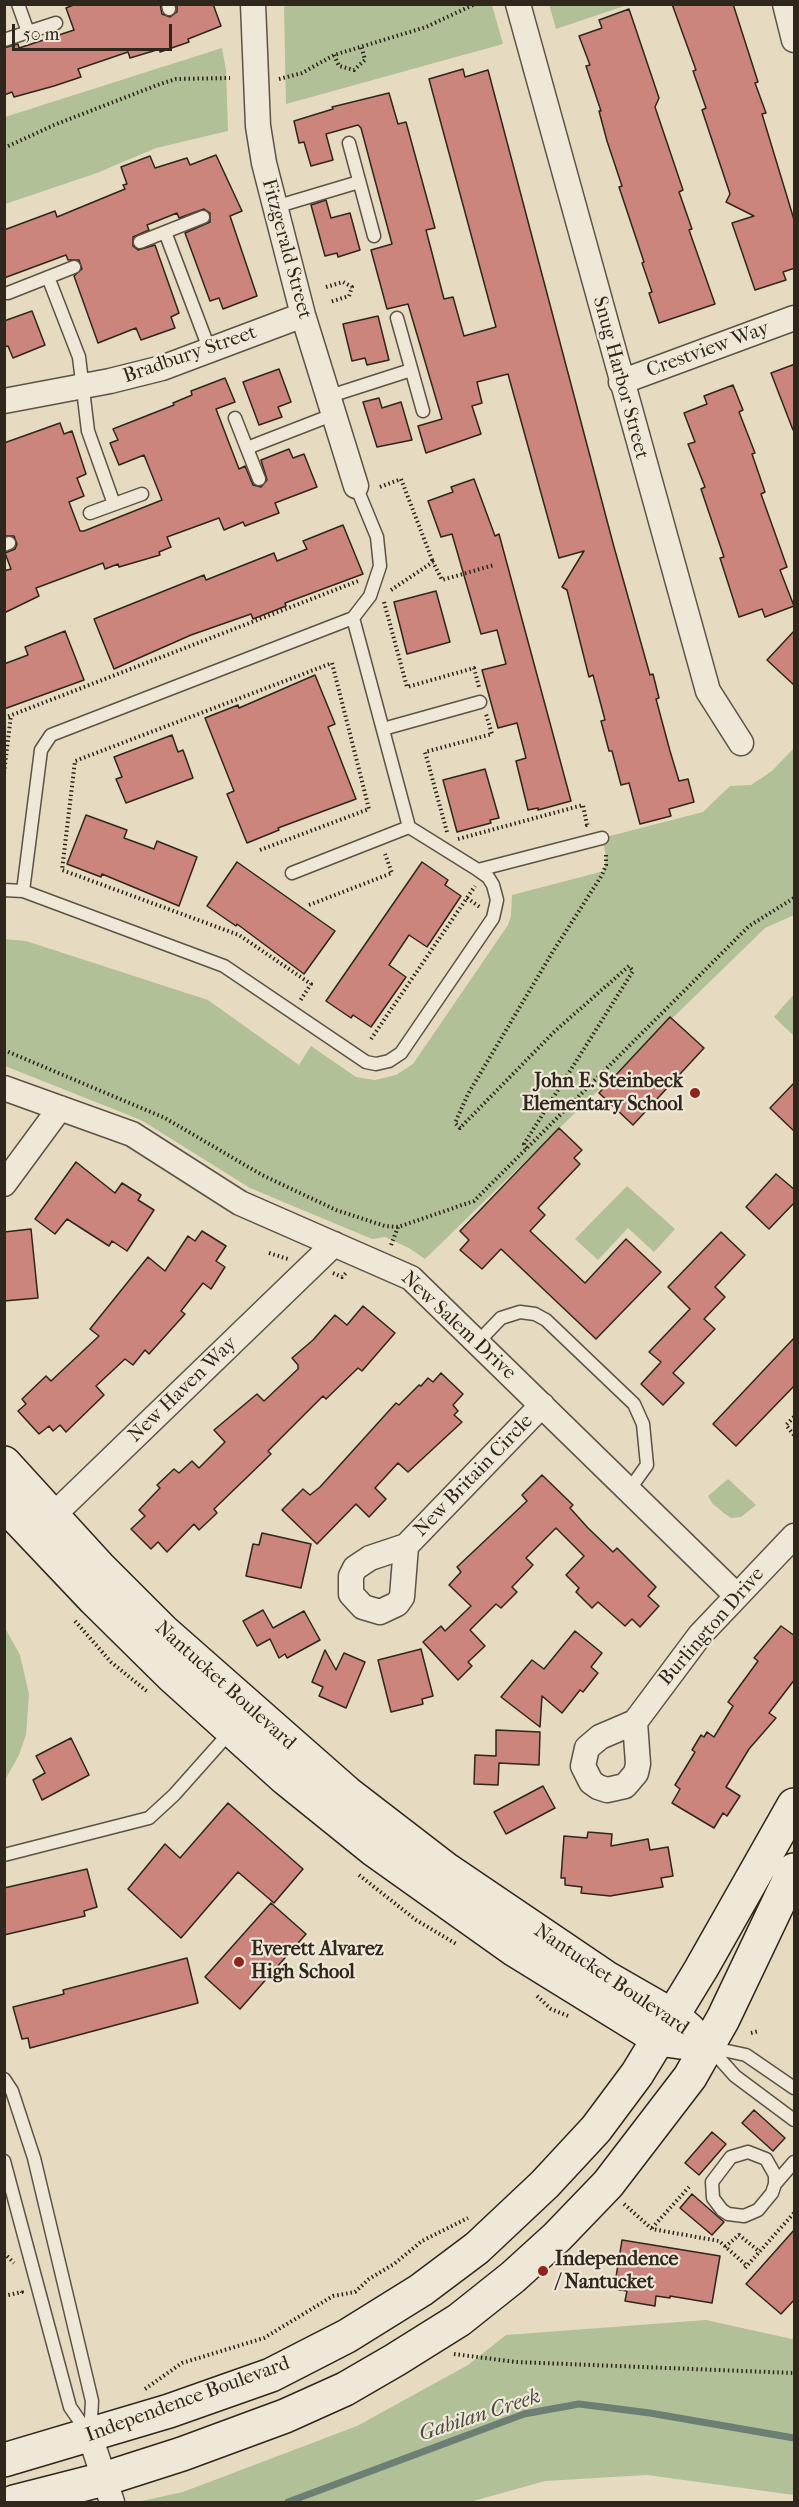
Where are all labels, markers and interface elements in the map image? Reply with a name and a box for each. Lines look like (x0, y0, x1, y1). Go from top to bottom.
scale bar (15, 12, 176, 50)
text: 50 m (23, 24, 59, 45)
street label: Fitzgerald Street (256, 176, 316, 322)
street label: Snug Harbor Street (587, 294, 653, 462)
street label: Crestview Way (643, 317, 773, 383)
street label: Bradbury Street (120, 321, 260, 389)
place label: John E. Steinbeck Elementary School (522, 1070, 683, 1117)
marker: John E. Steinbeck Elementary School (688, 1086, 702, 1100)
street label: New Salem Drive (396, 1267, 520, 1385)
street label: New Haven Way (124, 1332, 242, 1448)
street label: New Britain Circle (409, 1410, 539, 1542)
street label: Burlington Drive (654, 1563, 770, 1691)
street label: Nantucket Boulevard (150, 1616, 300, 1756)
street label: Nantucket Boulevard (529, 1919, 693, 2041)
place label: Everett Alvarez High School (251, 1938, 384, 1985)
marker: Everett Alvarez High School (232, 1955, 246, 1969)
place label: Independence / Nantucket (555, 2248, 678, 2295)
marker: Independence / Nantucket (536, 2264, 550, 2278)
street label: Independence Boulevard (83, 2352, 293, 2448)
water label: Gabilan Creek (416, 2384, 544, 2448)

